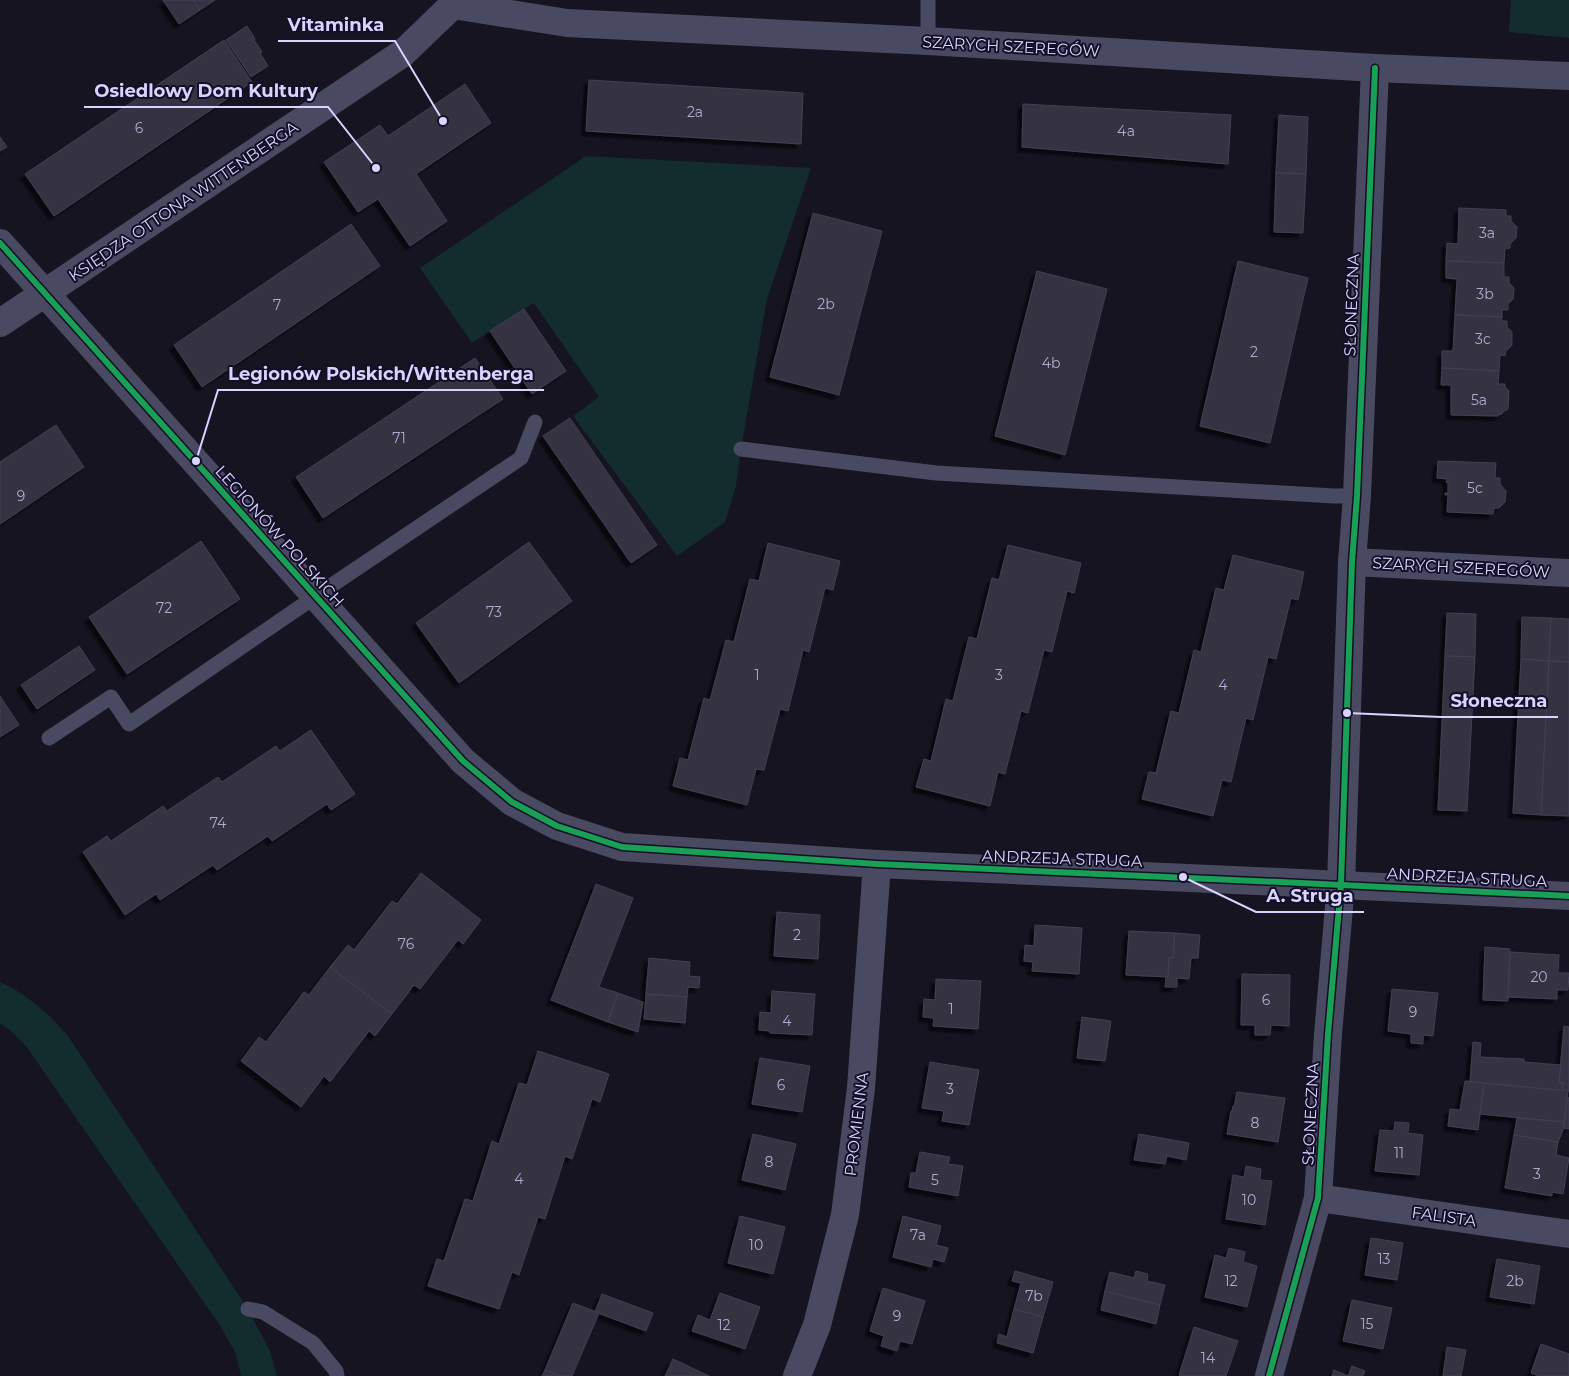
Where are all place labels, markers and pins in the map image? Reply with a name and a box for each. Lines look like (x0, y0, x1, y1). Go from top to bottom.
callout: Vitaminka (278, 8, 395, 41)
callout: Osiedlowy Dom Kultury (84, 74, 328, 107)
callout: Legionów Polskich/Wittenberga (218, 357, 544, 390)
callout: Słoneczna (1441, 684, 1558, 717)
callout: A. Struga (1256, 879, 1364, 912)

